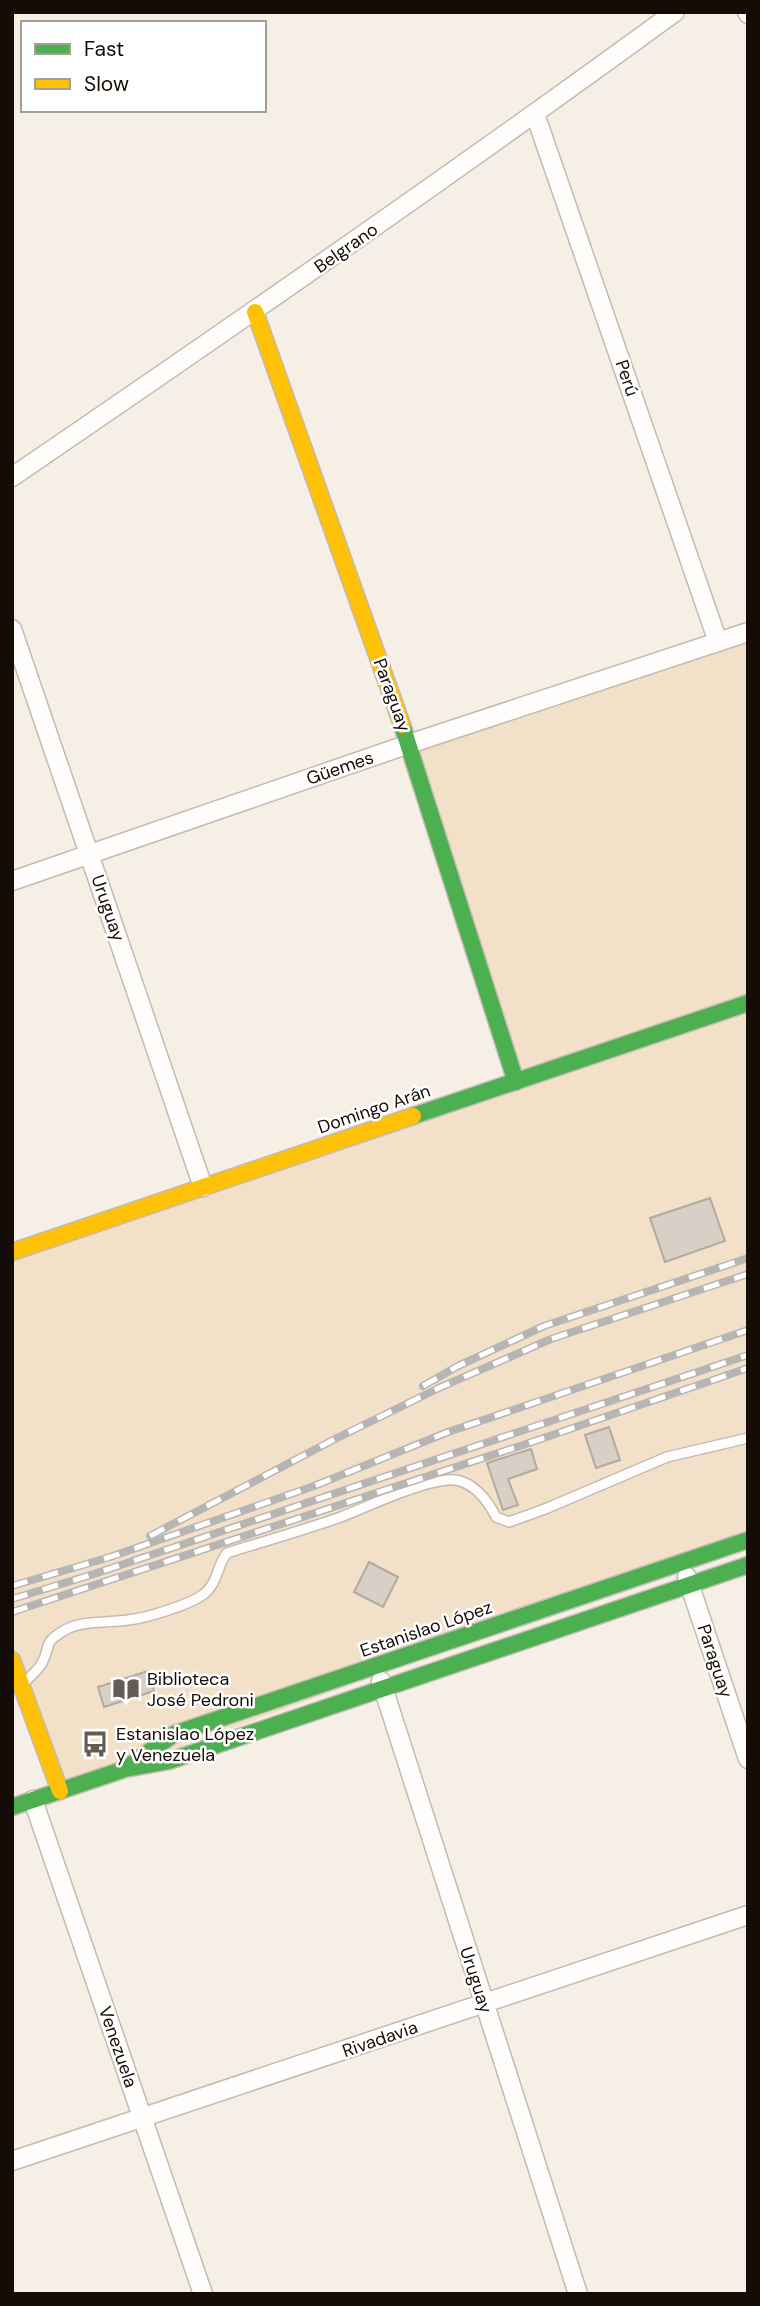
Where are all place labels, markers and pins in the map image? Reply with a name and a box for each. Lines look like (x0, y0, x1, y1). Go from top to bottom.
place label: Biblioteca José Pedroni (147, 1667, 254, 1712)
library icon: Biblioteca José Pedroni (111, 1674, 141, 1704)
place label: Estanislao López y Venezuela (116, 1722, 254, 1767)
bus stop icon: Estanislao López y Venezuela (80, 1729, 110, 1759)

